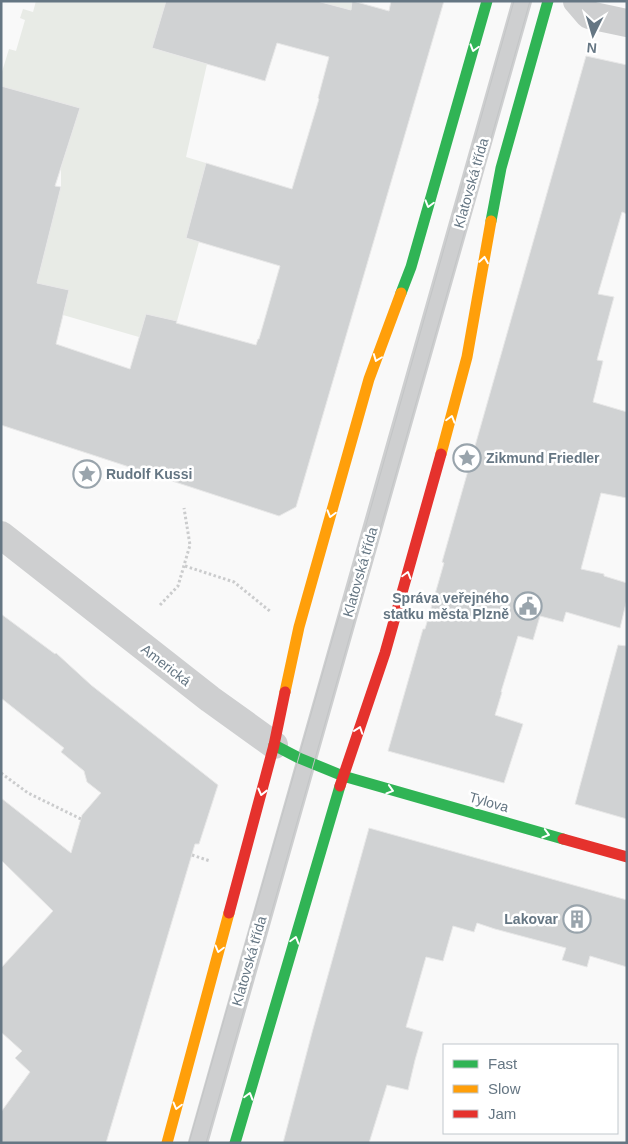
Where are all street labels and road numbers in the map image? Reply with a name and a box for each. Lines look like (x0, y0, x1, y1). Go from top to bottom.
street label: Klatovská třída (451, 136, 492, 230)
street label: Klatovská třída (340, 525, 381, 619)
street label: Americká (138, 641, 194, 689)
street label: Tylova (467, 789, 511, 815)
street label: Klatovská třída (229, 914, 270, 1008)

